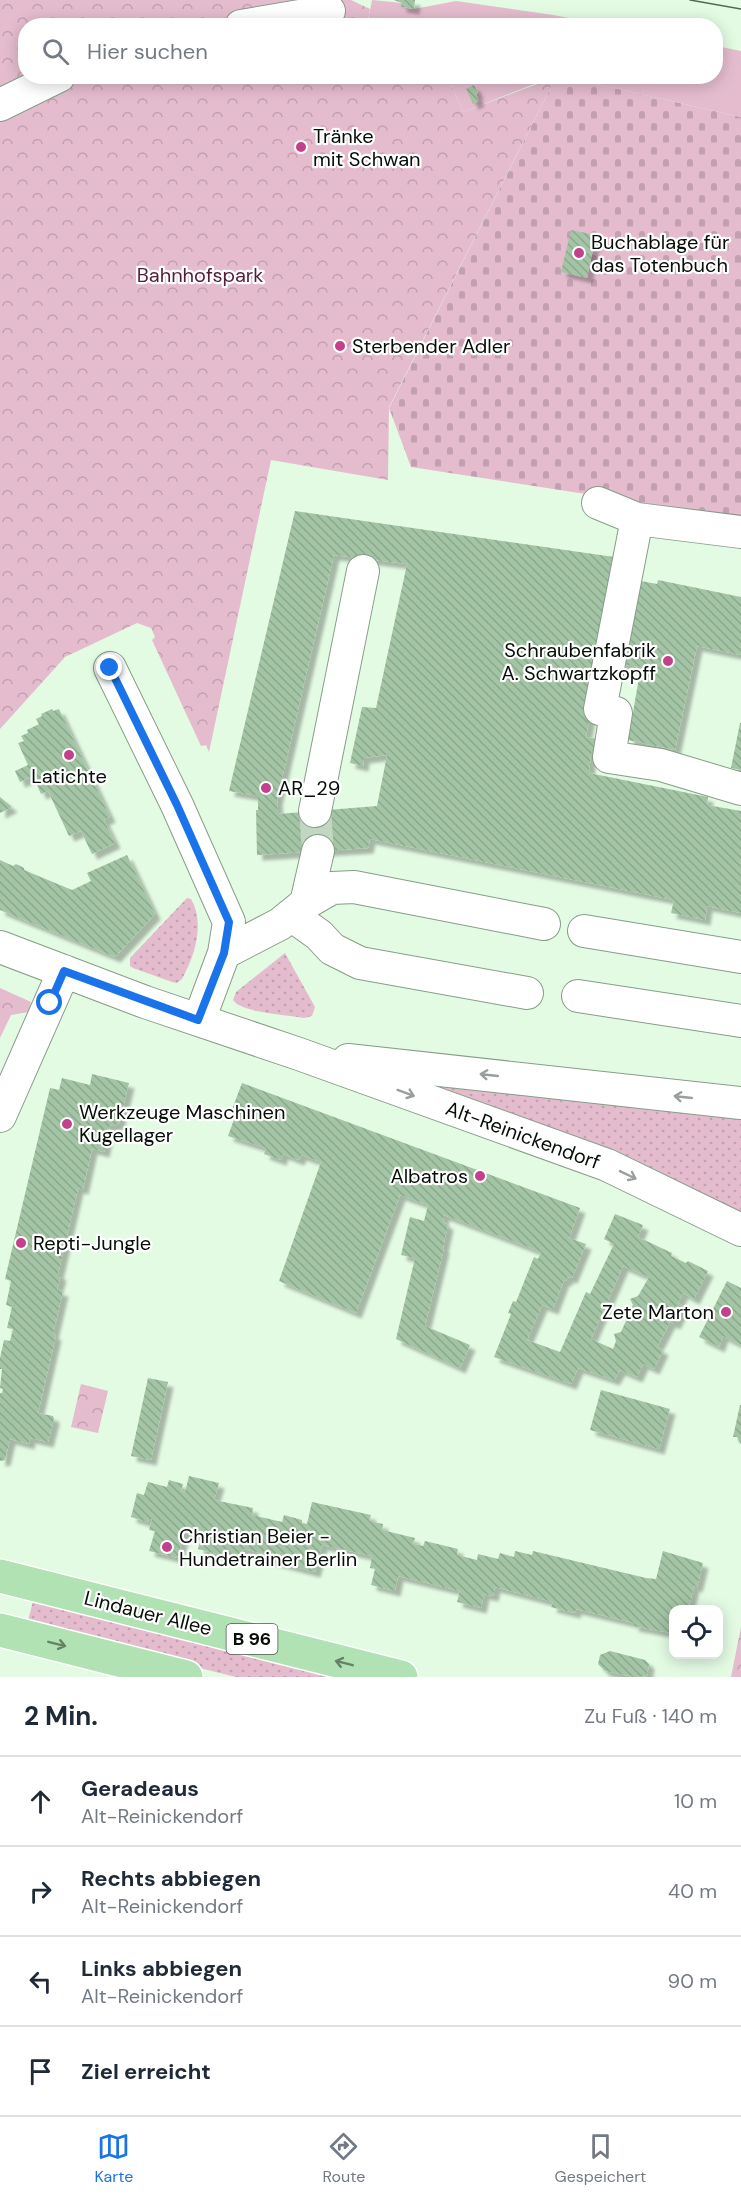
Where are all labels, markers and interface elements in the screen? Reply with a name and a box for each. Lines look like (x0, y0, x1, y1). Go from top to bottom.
search box (18, 18, 723, 84)
icon: search (39, 35, 72, 68)
text: Hier suchen (87, 37, 208, 66)
place label: Tränke mit Schwan (313, 123, 421, 172)
marker: Tränke mit Schwan (294, 140, 308, 154)
place label: Buchablage für das Totenbuch (591, 229, 729, 278)
marker: Buchablage für das Totenbuch (572, 246, 586, 260)
park label: Bahnhofspark (137, 262, 263, 288)
place label: Sterbender Adler (352, 333, 510, 359)
marker: Sterbender Adler (333, 339, 347, 353)
place label: Schraubenfabrik A. Schwartzkopff (501, 637, 656, 686)
route end (96, 654, 122, 680)
marker: Schraubenfabrik A. Schwartzkopff (661, 654, 675, 668)
marker: Latichte (62, 748, 76, 762)
place label: Latichte (31, 763, 107, 789)
place label: AR_29 (278, 775, 340, 801)
marker: AR_29 (259, 781, 273, 795)
route start (36, 989, 62, 1015)
one-way arrow (480, 1069, 500, 1080)
one-way arrow (396, 1088, 415, 1099)
one-way arrow (673, 1091, 693, 1102)
street label: Alt-Reinickendorf (442, 1095, 604, 1175)
place label: Werkzeuge Maschinen Kugellager (79, 1099, 285, 1148)
marker: Werkzeuge Maschinen Kugellager (60, 1117, 74, 1131)
place label: Albatros (390, 1163, 468, 1189)
marker: Albatros (473, 1169, 487, 1183)
one-way arrow (618, 1170, 636, 1182)
place label: Repti-Jungle (33, 1230, 151, 1256)
marker: Repti-Jungle (14, 1236, 28, 1250)
place label: Zete Marton (602, 1299, 714, 1325)
marker: Zete Marton (719, 1305, 733, 1319)
place label: Christian Beier - Hundetrainer Berlin (179, 1523, 357, 1572)
marker: Christian Beier - Hundetrainer Berlin (160, 1540, 174, 1554)
street label: Lindauer Allee (81, 1585, 215, 1641)
map controls (669, 1605, 723, 1659)
button: locate (669, 1605, 723, 1659)
road number: B 96 (226, 1624, 278, 1654)
one-way arrow (47, 1639, 66, 1651)
one-way arrow (335, 1656, 354, 1668)
text: 2 Min. (24, 1699, 98, 1733)
text: Zu Fuß · 140 m (584, 1703, 717, 1729)
text: Geradeaus (81, 1774, 199, 1803)
icon: ahead (24, 1785, 57, 1818)
text: 10 m (674, 1788, 717, 1814)
text: Alt-Reinickendorf (81, 1803, 243, 1829)
text: Rechts abbiegen (81, 1864, 261, 1893)
icon: right (24, 1875, 57, 1908)
text: 40 m (668, 1878, 717, 1904)
text: Alt-Reinickendorf (81, 1893, 243, 1919)
text: Links abbiegen (81, 1954, 242, 1983)
icon: left (24, 1965, 57, 1998)
text: 90 m (668, 1968, 717, 1994)
text: Alt-Reinickendorf (81, 1983, 243, 2009)
icon: arrive (24, 2055, 57, 2088)
text: Ziel erreicht (81, 2057, 211, 2086)
tab: Karte (95, 2130, 133, 2187)
tab: Route (323, 2130, 365, 2187)
tab: Gespeichert (555, 2130, 646, 2187)

